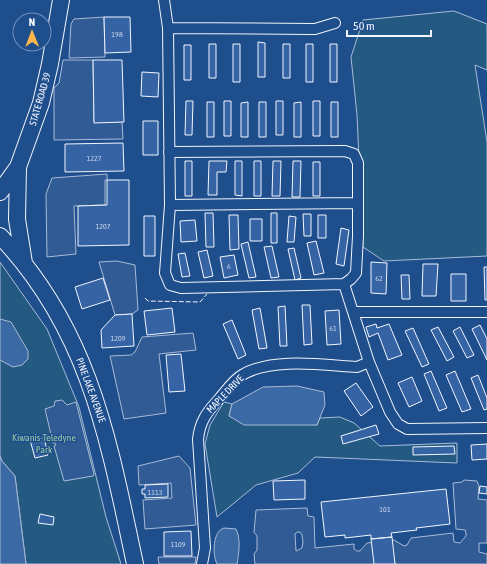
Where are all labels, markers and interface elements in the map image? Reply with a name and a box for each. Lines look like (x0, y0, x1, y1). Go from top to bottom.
north arrow (12, 12, 52, 52)
scale bar (347, 12, 431, 38)
text: N (28, 16, 35, 28)
text: 50 m (353, 19, 375, 33)
house number: 198 (111, 30, 123, 39)
street label: STATE ROAD 39 (27, 71, 53, 127)
house number: 1227 (86, 154, 102, 163)
house number: 1207 (95, 222, 111, 231)
house number: 6 (227, 262, 231, 271)
house number: 62 (375, 274, 383, 283)
house number: 61 (329, 324, 337, 333)
house number: 1209 (110, 334, 126, 343)
street label: PINE LAKE AVENUE (74, 356, 108, 425)
street label: MAPLE DRIVE (204, 372, 246, 415)
park label: Kiwanis-Teledyne Park (12, 432, 76, 455)
house number: 1113 (147, 488, 163, 497)
house number: 101 (379, 505, 391, 514)
house number: 1109 (170, 540, 186, 549)

